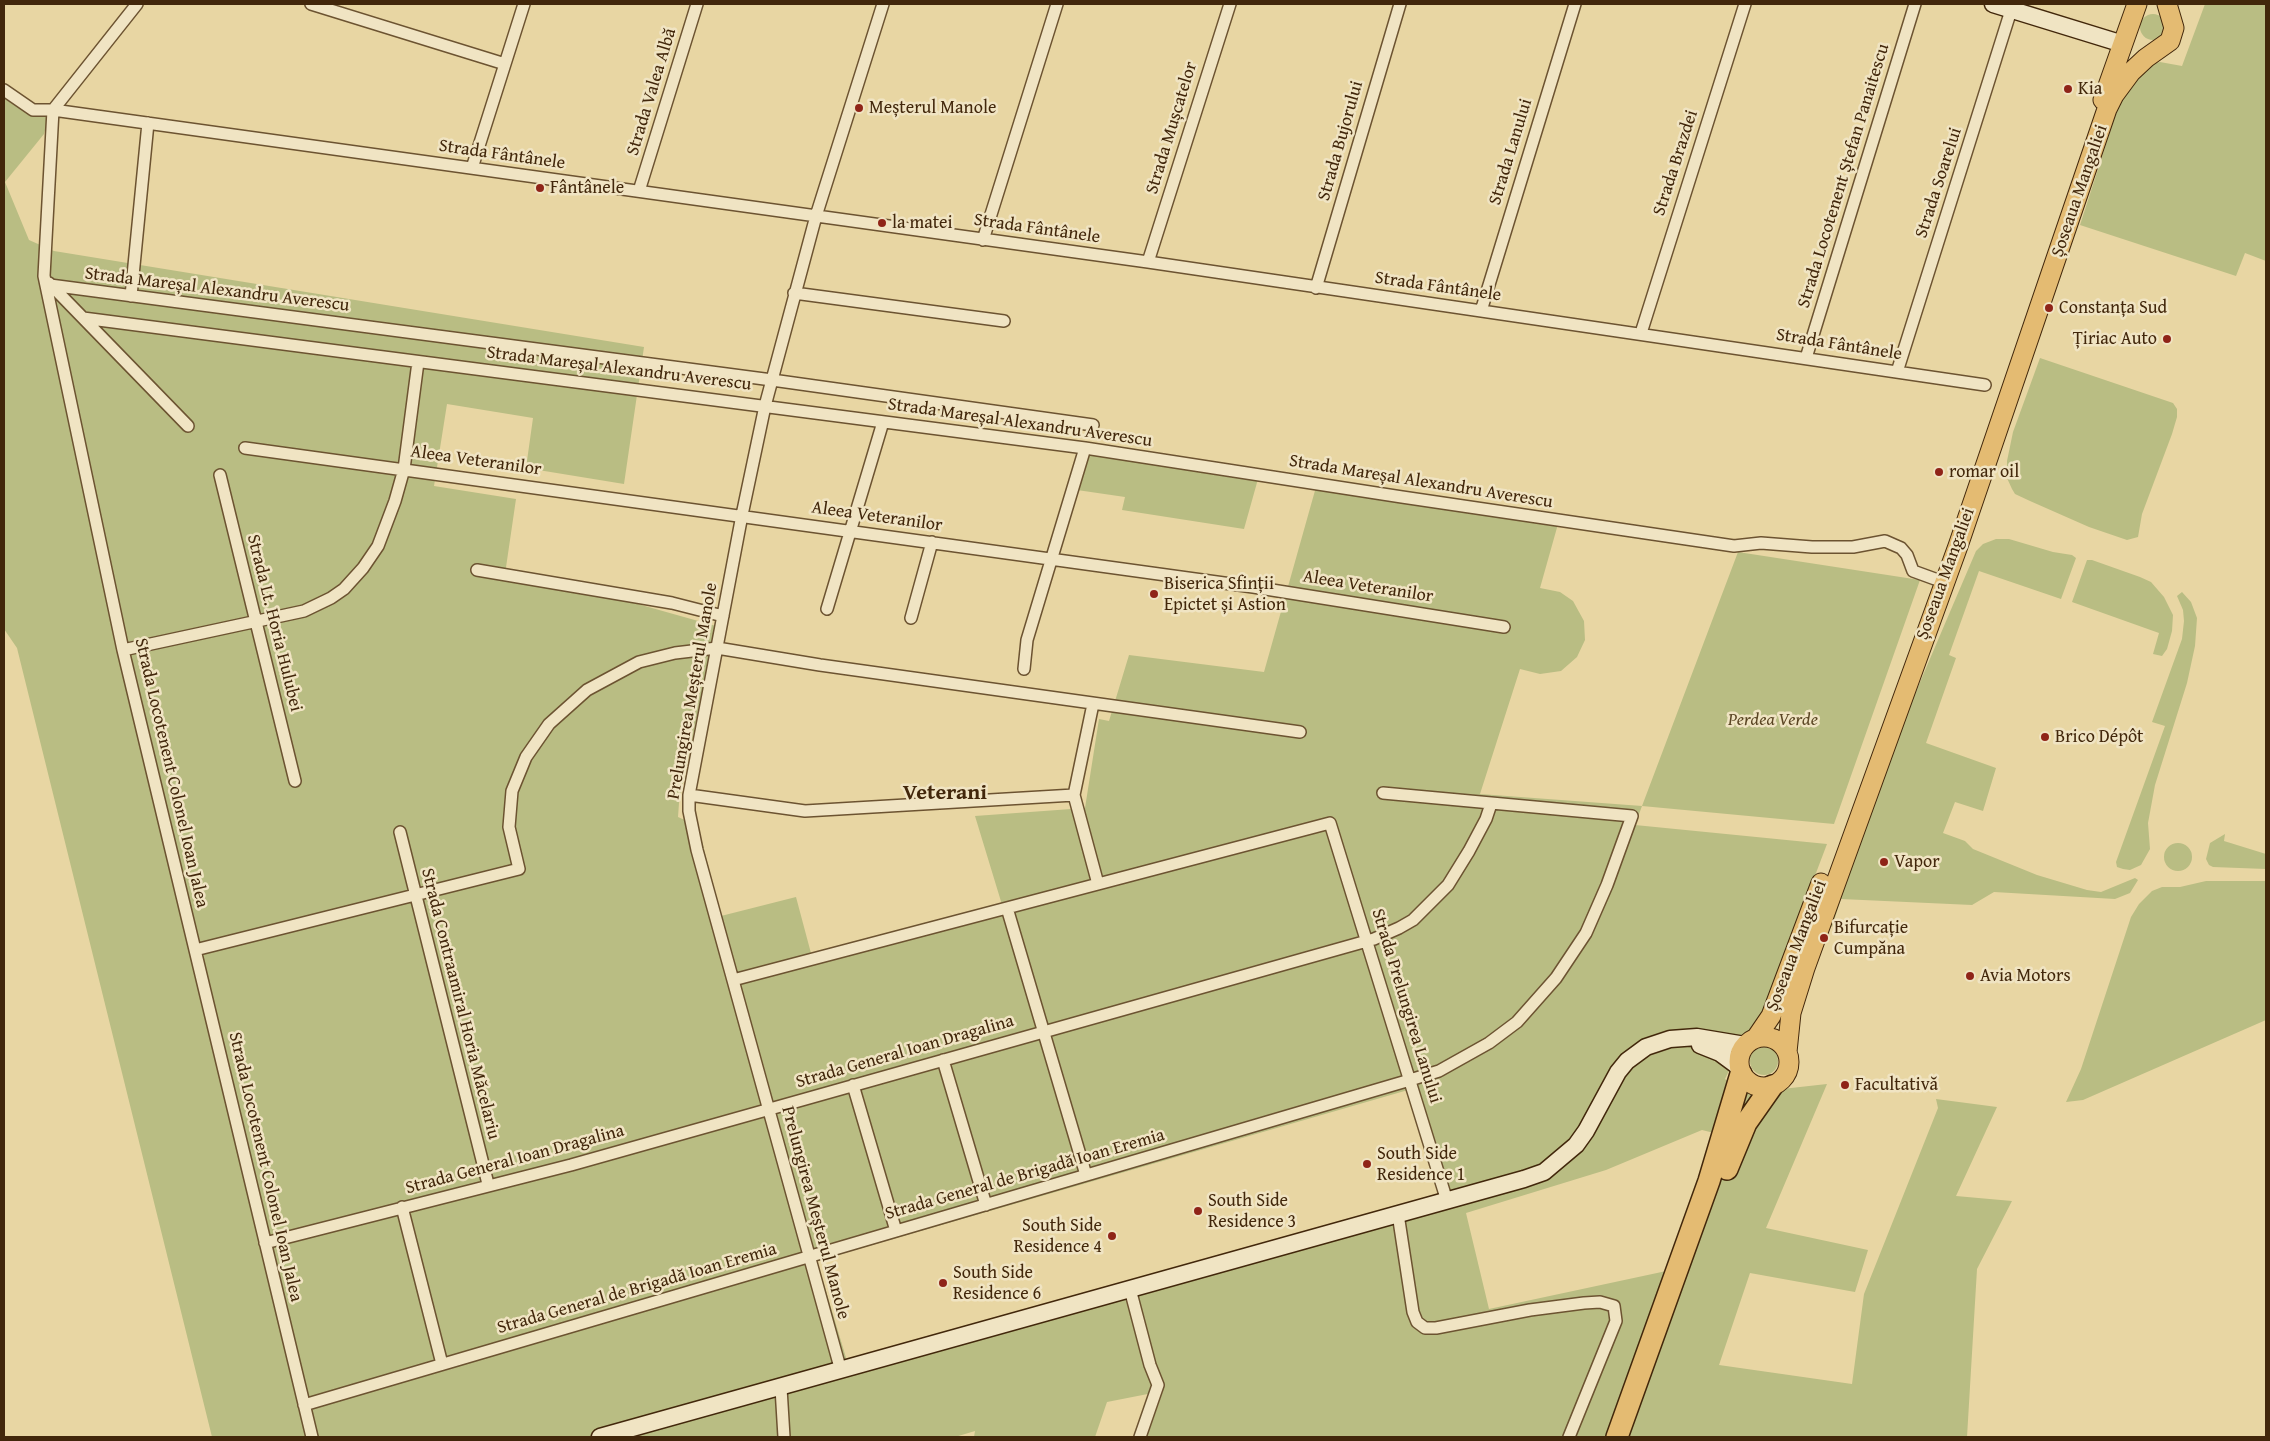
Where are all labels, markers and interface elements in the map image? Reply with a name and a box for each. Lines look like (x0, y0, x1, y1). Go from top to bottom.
street label: Strada Valea Albă (622, 26, 682, 158)
street label: Strada Locotenent Ștefan Panaitescu (1793, 41, 1895, 311)
street label: Strada Mușcatelor (1142, 59, 1202, 197)
street label: Strada Bujorului (1314, 78, 1368, 204)
place label: Kia (2078, 78, 2102, 100)
marker: Kia (2062, 83, 2074, 95)
street label: Strada Lanului (1485, 96, 1537, 208)
place label: Meșterul Manole (869, 97, 996, 119)
marker: Meșterul Manole (853, 102, 865, 114)
street label: Strada Brazdei (1649, 107, 1703, 219)
street label: Șoseaua Mangaliei (2047, 122, 2113, 260)
street label: Strada Soarelui (1911, 125, 1967, 241)
street label: Strada Fântânele (437, 135, 567, 175)
place label: Fântânele (550, 177, 624, 199)
marker: Fântânele (534, 182, 546, 194)
street label: Strada Fântânele (972, 209, 1102, 249)
place label: la matei (892, 212, 953, 234)
marker: la matei (876, 217, 888, 229)
street label: Strada Mareșal Alexandru Averescu (83, 263, 351, 317)
street label: Strada Fântânele (1373, 267, 1503, 307)
place label: Constanța Sud (2059, 297, 2167, 319)
marker: Constanța Sud (2043, 302, 2055, 314)
street label: Strada Fântânele (1774, 324, 1904, 366)
place label: Țiriac Auto (2073, 328, 2157, 350)
marker: Țiriac Auto (2161, 333, 2173, 345)
street label: Strada Mareșal Alexandru Averescu (485, 342, 753, 396)
street label: Strada Mareșal Alexandru Averescu (886, 394, 1154, 452)
street label: Aleea Veteranilor (409, 441, 543, 481)
street label: Strada Mareșal Alexandru Averescu (1288, 450, 1554, 514)
place label: romar oil (1949, 461, 2019, 483)
marker: romar oil (1933, 466, 1945, 478)
street label: Aleea Veteranilor (810, 497, 944, 537)
street label: Șoseaua Mangaliei (1912, 505, 1980, 643)
street label: Strada Lt. Horia Hulubei (242, 532, 306, 714)
street label: Aleea Veteranilor (1301, 566, 1435, 608)
place label: Biserica Sfinții Epictet și Astion (1164, 573, 1286, 616)
street label: Prelungirea Meșterul Manole (663, 581, 723, 801)
marker: Biserica Sfinții Epictet și Astion (1148, 588, 1160, 600)
street label: Strada Locotenent Colonel Ioan Jalea (129, 636, 213, 910)
park label: Perdea Verde (1728, 709, 1818, 731)
place label: Brico Dépôt (2055, 726, 2143, 748)
marker: Brico Dépôt (2039, 731, 2051, 743)
district label: Veterani (903, 780, 987, 806)
place label: Vapor (1894, 851, 1940, 873)
marker: Vapor (1878, 856, 1890, 868)
street label: Strada Contraamiral Horia Măcelariu (416, 866, 504, 1142)
street label: Șoseaua Mangaliei (1762, 877, 1832, 1015)
street label: Strada Prelungirea Lanului (1366, 906, 1446, 1106)
place label: Bifurcație Cumpăna (1834, 917, 1908, 960)
marker: Bifurcație Cumpăna (1818, 932, 1830, 944)
place label: Avia Motors (1980, 965, 2071, 987)
marker: Avia Motors (1964, 970, 1976, 982)
street label: Strada General Ioan Dragalina (794, 1011, 1016, 1093)
street label: Strada Locotenent Colonel Ioan Jalea (223, 1030, 307, 1304)
place label: Facultativă (1855, 1074, 1938, 1096)
marker: Facultativă (1839, 1079, 1851, 1091)
street label: Prelungirea Meșterul Manole (776, 1104, 854, 1322)
street label: Strada General Ioan Dragalina (403, 1120, 627, 1200)
street label: Strada General de Brigadă Ioan Eremia (883, 1125, 1167, 1225)
place label: South Side Residence 1 (1377, 1143, 1465, 1186)
marker: South Side Residence 1 (1361, 1158, 1373, 1170)
place label: South Side Residence 3 (1208, 1190, 1296, 1232)
marker: South Side Residence 3 (1192, 1205, 1204, 1217)
place label: South Side Residence 4 (1014, 1215, 1102, 1258)
marker: South Side Residence 4 (1106, 1230, 1118, 1242)
street label: Strada General de Brigadă Ioan Eremia (495, 1239, 779, 1339)
place label: South Side Residence 6 (953, 1262, 1041, 1304)
marker: South Side Residence 6 (937, 1277, 949, 1289)

